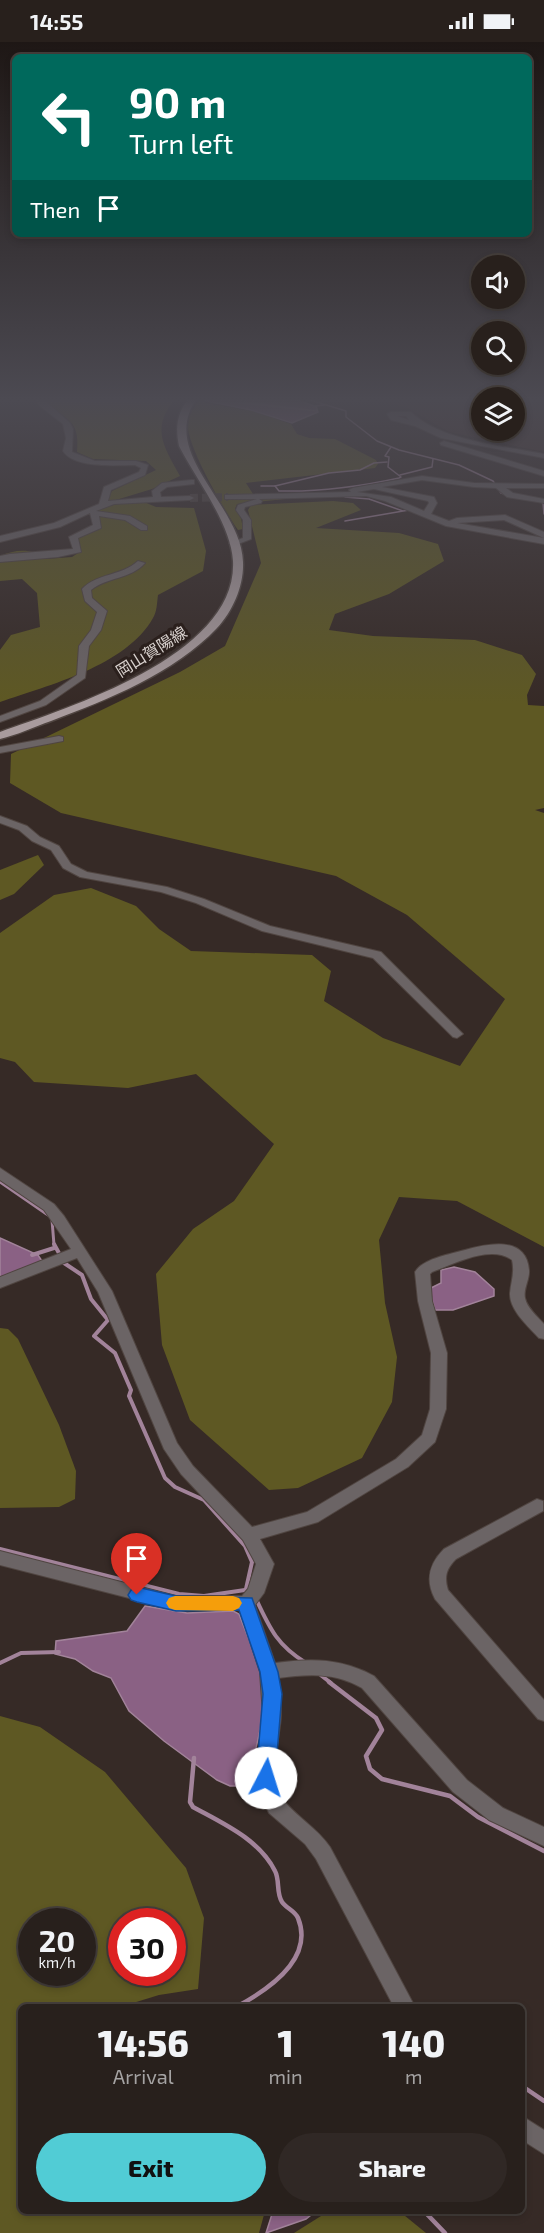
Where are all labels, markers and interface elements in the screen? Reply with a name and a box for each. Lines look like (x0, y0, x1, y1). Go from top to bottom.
text: 14:55 (30, 8, 83, 34)
text: 90 m (129, 76, 226, 126)
icon: left (30, 78, 108, 156)
text: Turn left (129, 127, 233, 159)
icon: arrive (92, 192, 125, 225)
text: Then (30, 196, 80, 222)
map controls (471, 255, 525, 441)
button: sound (471, 255, 525, 309)
button: search (471, 321, 525, 375)
button: layers (471, 387, 525, 441)
street label: 岡山賀陽線 (112, 622, 190, 680)
pin (111, 1533, 162, 1595)
icon: arrive (120, 1542, 153, 1575)
position arrow (234, 1746, 298, 1810)
speed limit sign: 30 (108, 1908, 186, 1986)
text: 20 (39, 1922, 75, 1958)
text: km/h (38, 1953, 76, 1971)
text: 14:56 (98, 2021, 189, 2064)
text: 1 (277, 2021, 294, 2064)
text: 140 (382, 2021, 445, 2064)
text: Arrival (113, 2064, 174, 2088)
text: min (269, 2064, 303, 2088)
text: m (405, 2064, 423, 2088)
button: Exit (36, 2133, 266, 2202)
button: Share (278, 2133, 507, 2202)

